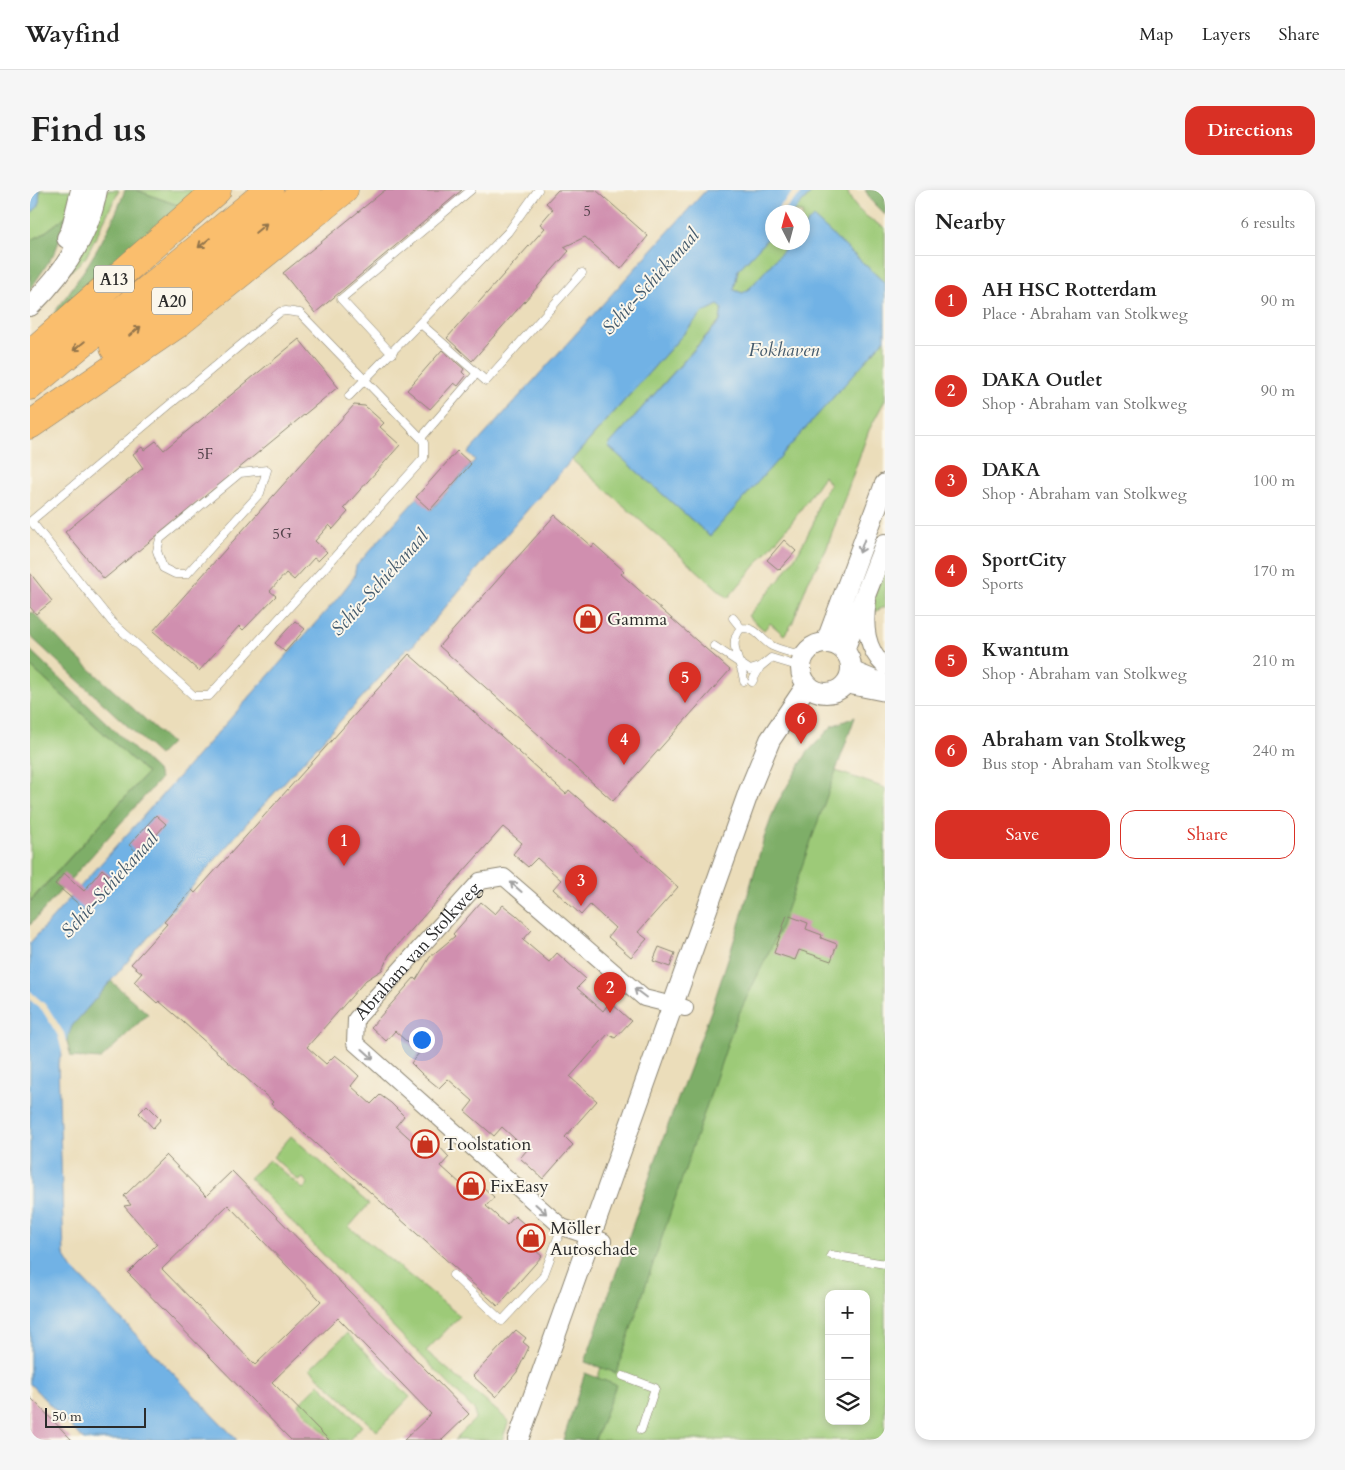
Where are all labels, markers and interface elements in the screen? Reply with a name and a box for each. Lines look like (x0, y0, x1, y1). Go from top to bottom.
text: Wayfind (25, 18, 120, 51)
text: Map (1139, 22, 1174, 47)
text: Layers (1202, 22, 1251, 47)
text: Share (1279, 22, 1320, 47)
text: Find us (30, 106, 146, 154)
button: Directions (1185, 106, 1315, 155)
house number: 5 (583, 201, 591, 221)
north arrow (765, 205, 810, 250)
text: Nearby (935, 208, 1006, 237)
text: 6 results (1241, 212, 1295, 234)
one-way arrow (254, 222, 267, 234)
water label: Schie-Schiekanaal (596, 222, 706, 340)
one-way arrow (198, 237, 211, 249)
road number: A13 (94, 266, 134, 292)
text: AH HSC Rotterdam (982, 277, 1157, 303)
road number: A20 (152, 288, 192, 314)
text: 1 (947, 290, 955, 312)
text: 90 m (1261, 290, 1295, 312)
text: Place · Abraham van Stolkweg (982, 303, 1188, 325)
one-way arrow (128, 326, 141, 337)
water label: Fokhaven (749, 337, 820, 363)
one-way arrow (72, 340, 85, 351)
text: DAKA Outlet (982, 367, 1102, 393)
text: 2 (947, 380, 955, 402)
text: 90 m (1261, 380, 1295, 402)
text: Shop · Abraham van Stolkweg (982, 393, 1187, 415)
house number: 5F (197, 444, 213, 464)
text: DAKA (982, 457, 1040, 483)
text: 3 (947, 470, 955, 492)
text: 100 m (1253, 470, 1295, 492)
text: Shop · Abraham van Stolkweg (982, 483, 1187, 505)
water label: Schie-Schiekanaal (325, 523, 435, 641)
house number: 5G (272, 524, 292, 544)
one-way arrow (857, 538, 866, 553)
text: SportCity (982, 547, 1066, 573)
text: 4 (947, 560, 955, 582)
text: 170 m (1253, 560, 1295, 582)
text: Sports (982, 573, 1023, 595)
shop icon: Gamma (573, 604, 603, 634)
place label: Gamma (607, 607, 667, 632)
text: Kwantum (982, 637, 1069, 663)
text: 5 (947, 650, 955, 672)
text: 210 m (1253, 650, 1295, 672)
pin: 5 (669, 662, 701, 703)
text: Shop · Abraham van Stolkweg (982, 663, 1187, 685)
pin: 6 (785, 703, 817, 744)
pin: 4 (608, 724, 640, 765)
text: Abraham van Stolkweg (982, 727, 1185, 753)
text: 6 (947, 740, 955, 762)
text: 240 m (1253, 740, 1295, 762)
text: Bus stop · Abraham van Stolkweg (982, 753, 1210, 775)
button: Save (935, 810, 1110, 859)
button: Share (1120, 810, 1295, 859)
water label: Schie-Schiekanaal (55, 825, 165, 943)
pin: 1 (328, 825, 360, 866)
pin: 3 (565, 865, 597, 906)
street label: Abraham van Stolkweg (349, 876, 487, 1026)
one-way arrow (510, 882, 523, 893)
pin: 2 (594, 972, 626, 1013)
one-way arrow (633, 988, 647, 998)
your location (409, 1027, 435, 1053)
one-way arrow (361, 1048, 374, 1060)
shop icon: Toolstation (410, 1129, 440, 1159)
place label: Toolstation (444, 1132, 532, 1157)
shop icon: FixEasy (456, 1171, 486, 1201)
place label: FixEasy (490, 1174, 549, 1199)
one-way arrow (535, 1203, 548, 1215)
place label: Möller Autoschade (550, 1216, 638, 1262)
shop icon: Möller Autoschade (516, 1223, 546, 1253)
map controls (825, 1290, 870, 1425)
button: + (825, 1290, 870, 1335)
button: − (825, 1335, 870, 1380)
button: layers (825, 1380, 870, 1425)
scale bar (45, 1405, 146, 1428)
text: 50 m (52, 1407, 82, 1426)

